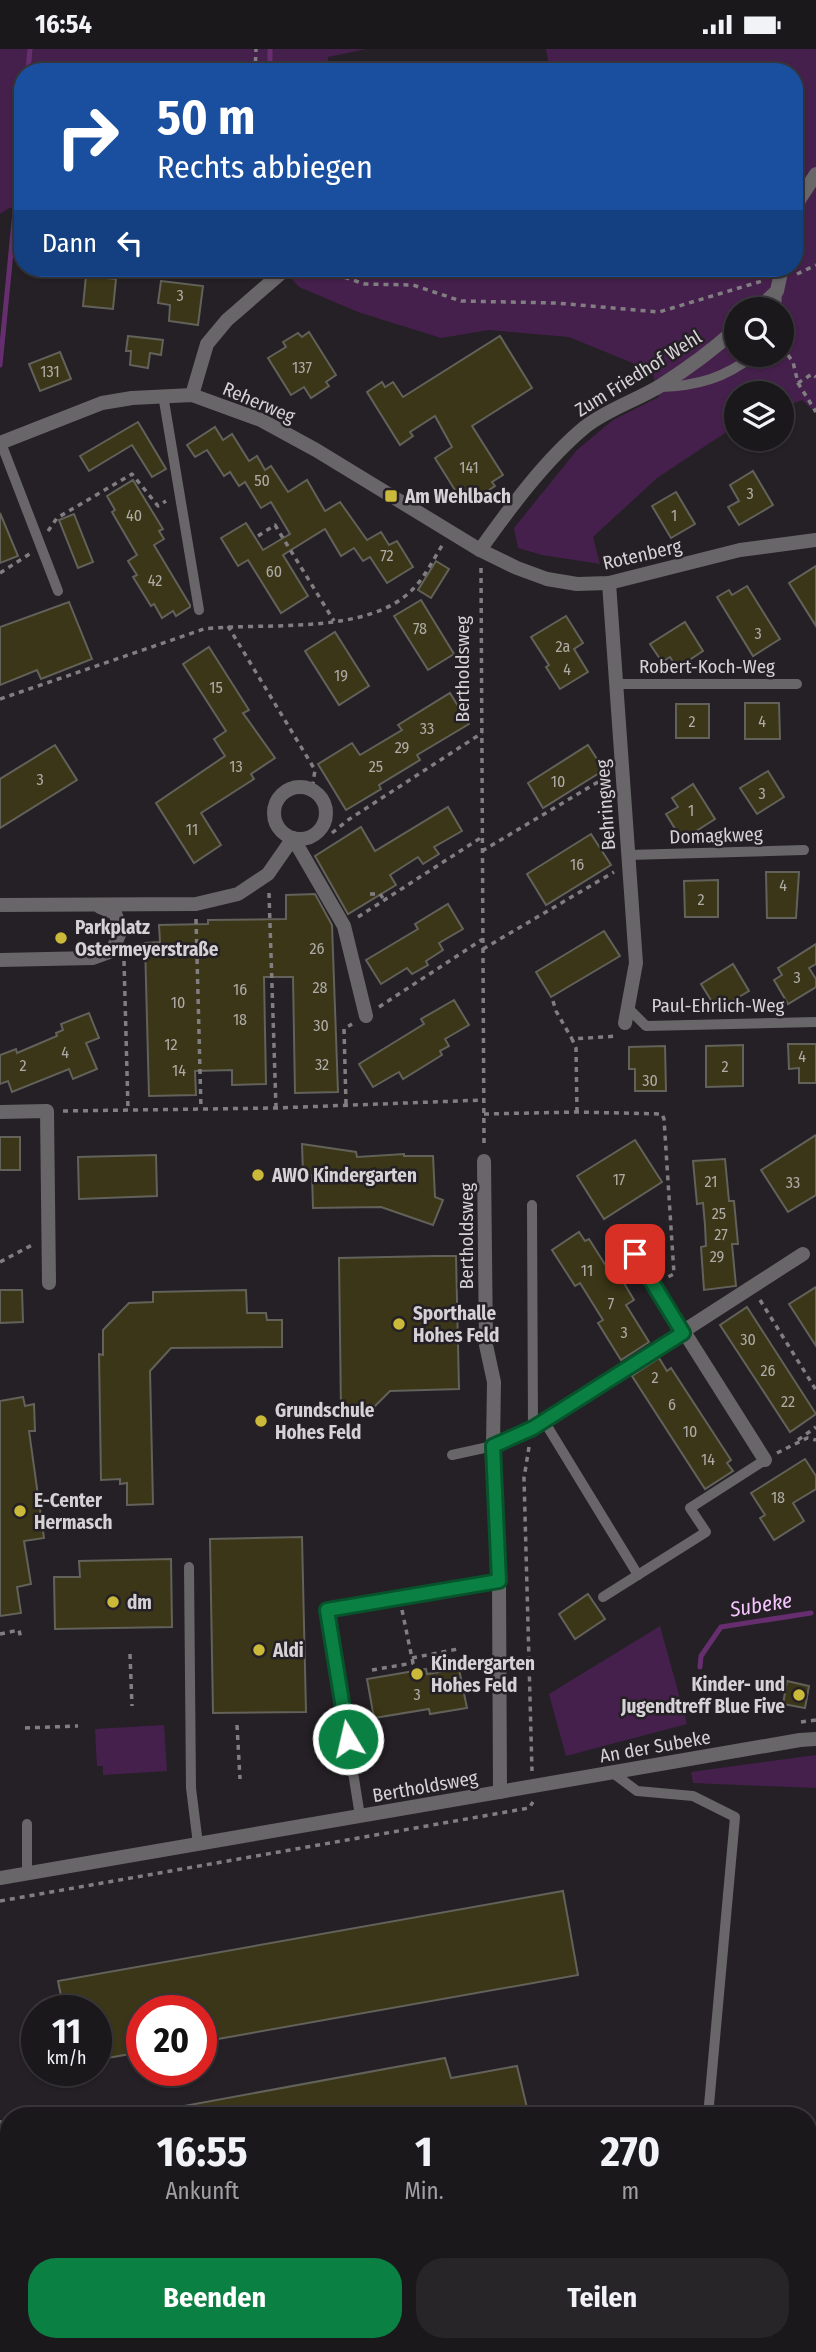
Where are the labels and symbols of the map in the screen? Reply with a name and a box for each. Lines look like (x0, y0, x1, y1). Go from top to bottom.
house number: 3 (176, 286, 184, 305)
street label: Zum Friedhof Wehl (571, 325, 706, 422)
house number: 137 (292, 358, 312, 377)
house number: 131 (40, 362, 60, 381)
street label: Reherweg (219, 377, 298, 428)
house number: 141 (459, 458, 479, 477)
house number: 50 (254, 471, 270, 490)
house number: 3 (746, 484, 754, 503)
place label: Am Wehlbach (404, 485, 511, 508)
marker: Am Wehlbach (383, 488, 399, 504)
house number: 40 (126, 506, 142, 525)
house number: 1 (671, 506, 677, 525)
street label: Rotenberg (600, 534, 684, 575)
house number: 72 (380, 546, 394, 565)
house number: 60 (266, 562, 282, 581)
house number: 42 (148, 571, 162, 590)
street label: Bertholdsweg (451, 616, 474, 722)
house number: 78 (413, 619, 427, 638)
house number: 3 (754, 624, 762, 643)
house number: 2a (556, 637, 571, 656)
street label: Robert-Koch-Weg (639, 655, 775, 678)
house number: 4 (563, 660, 571, 679)
house number: 19 (334, 666, 348, 685)
house number: 15 (209, 678, 223, 697)
house number: 2 (688, 712, 696, 731)
house number: 4 (758, 712, 766, 731)
house number: 33 (420, 719, 434, 738)
house number: 29 (395, 738, 410, 757)
house number: 13 (229, 757, 243, 776)
house number: 25 (369, 757, 383, 776)
street label: Behringweg (591, 759, 620, 851)
house number: 3 (36, 770, 44, 789)
house number: 10 (551, 772, 565, 791)
house number: 3 (758, 784, 766, 803)
house number: 1 (688, 801, 694, 820)
house number: 11 (186, 820, 198, 839)
street label: Domagkweg (669, 822, 763, 849)
house number: 16 (570, 855, 584, 874)
house number: 4 (779, 876, 787, 895)
house number: 2 (697, 890, 705, 909)
place label: Parkplatz Ostermeyerstraße (75, 916, 219, 961)
marker: Parkplatz Ostermeyerstraße (53, 930, 69, 946)
house number: 26 (310, 939, 325, 958)
house number: 3 (793, 968, 801, 987)
house number: 28 (312, 978, 328, 997)
house number: 16 (233, 980, 247, 999)
house number: 10 (171, 993, 185, 1012)
street label: Paul-Ehrlich-Weg (652, 994, 785, 1017)
house number: 18 (233, 1010, 247, 1029)
house number: 30 (313, 1016, 329, 1035)
house number: 12 (164, 1035, 178, 1054)
house number: 4 (61, 1043, 69, 1062)
house number: 4 (798, 1047, 806, 1066)
house number: 32 (315, 1055, 329, 1074)
house number: 2 (19, 1056, 27, 1075)
house number: 2 (721, 1057, 729, 1076)
house number: 14 (172, 1061, 186, 1080)
house number: 30 (642, 1071, 658, 1090)
place label: AWO Kindergarten (271, 1164, 417, 1187)
marker: AWO Kindergarten (250, 1167, 266, 1183)
house number: 17 (613, 1170, 626, 1189)
house number: 21 (705, 1172, 717, 1191)
house number: 33 (786, 1173, 800, 1192)
street label: Bertholdsweg (455, 1183, 478, 1289)
house number: 25 (712, 1204, 726, 1223)
pin (605, 1224, 665, 1284)
house number: 27 (714, 1225, 728, 1244)
house number: 29 (710, 1247, 725, 1266)
house number: 11 (581, 1261, 593, 1280)
house number: 7 (608, 1294, 615, 1313)
place label: Sporthalle Hohes Feld (413, 1302, 499, 1347)
marker: Sporthalle Hohes Feld (391, 1316, 407, 1332)
house number: 3 (620, 1323, 628, 1342)
house number: 30 (740, 1330, 756, 1349)
house number: 26 (761, 1361, 776, 1380)
house number: 2 (651, 1368, 659, 1387)
house number: 22 (781, 1392, 795, 1411)
house number: 6 (668, 1395, 676, 1414)
place label: Grundschule Hohes Feld (275, 1399, 375, 1444)
marker: Grundschule Hohes Feld (253, 1413, 269, 1429)
house number: 10 (683, 1422, 697, 1441)
house number: 14 (701, 1450, 715, 1469)
house number: 18 (771, 1488, 785, 1507)
place label: E-Center Hermasch (34, 1489, 112, 1534)
marker: E-Center Hermasch (12, 1503, 28, 1519)
water label: Subeke (727, 1587, 794, 1623)
place label: dm (127, 1591, 152, 1614)
marker: dm (105, 1594, 121, 1610)
place label: Aldi (272, 1639, 304, 1662)
marker: Aldi (251, 1642, 267, 1658)
place label: Kindergarten Hohes Feld (431, 1652, 535, 1697)
marker: Kindergarten Hohes Feld (409, 1666, 425, 1682)
place label: Kinder- und Jugendtreff Blue Five (620, 1673, 785, 1718)
house number: 3 (413, 1685, 421, 1704)
marker: Kinder- und Jugendtreff Blue Five (791, 1687, 807, 1703)
position arrow (311, 1702, 385, 1776)
street label: An der Subeke (598, 1725, 712, 1768)
street label: Bertholdsweg (371, 1766, 480, 1807)
speed limit sign: 20 (126, 1995, 217, 2086)

